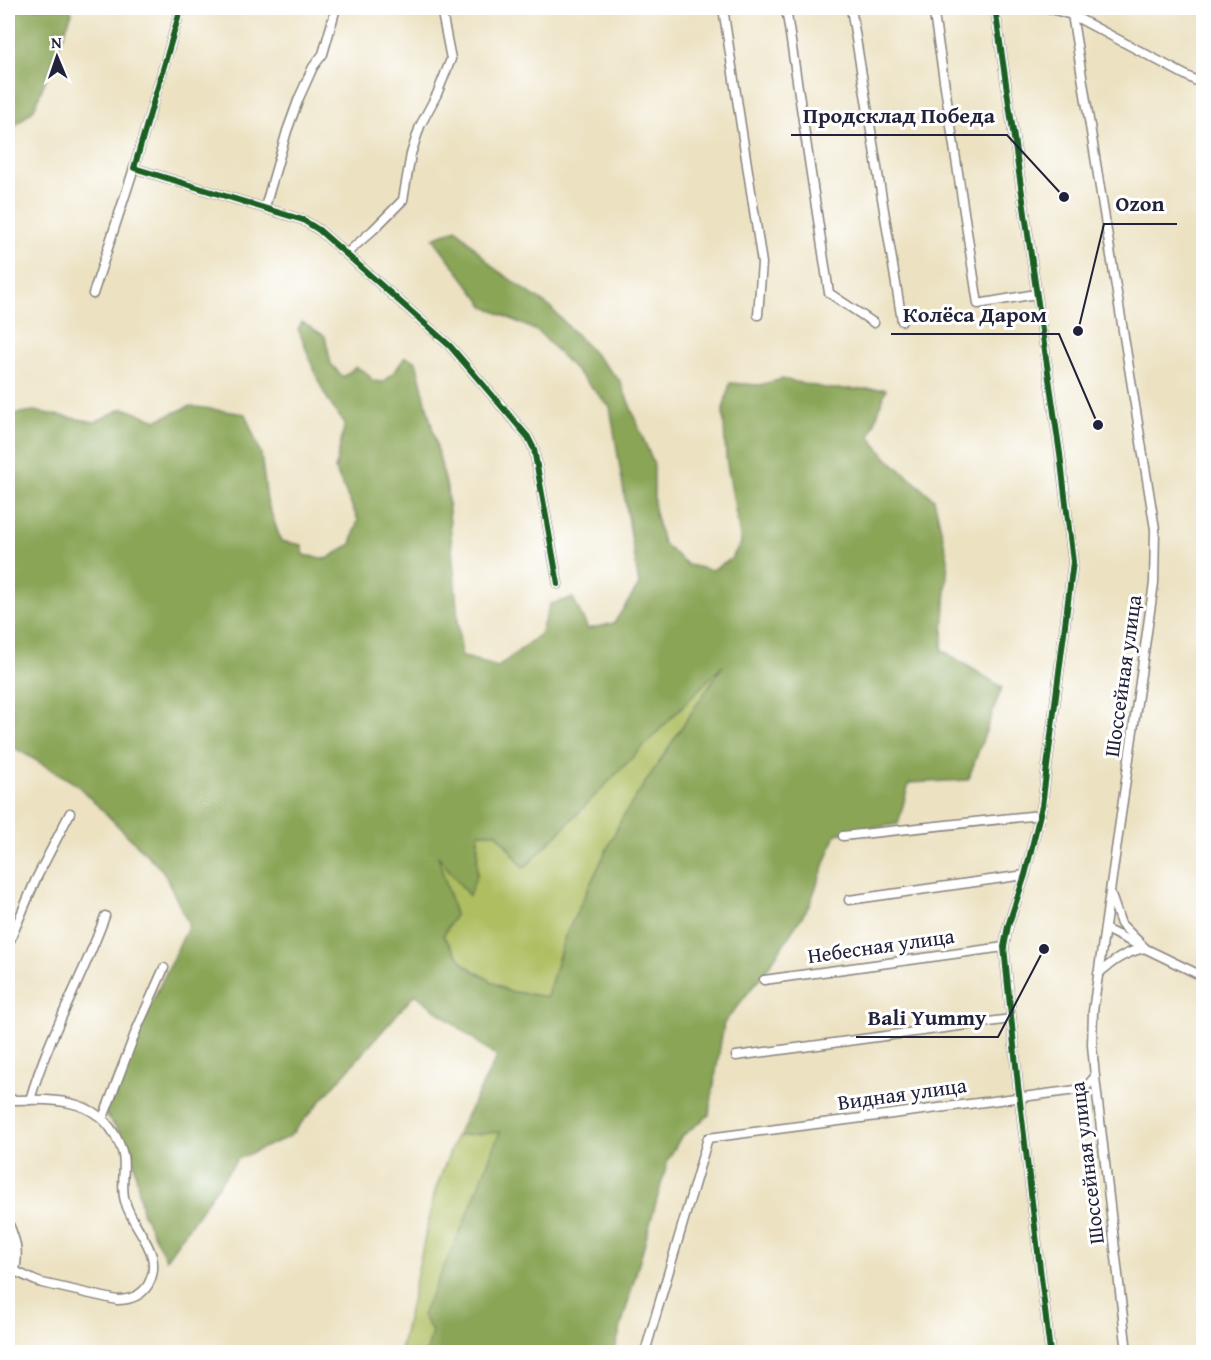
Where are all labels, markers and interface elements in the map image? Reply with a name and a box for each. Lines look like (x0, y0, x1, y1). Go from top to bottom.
north arrow (27, 27, 87, 87)
text: N (51, 30, 63, 54)
callout: Продсклад Победа (791, 95, 1007, 135)
text: Продсклад Победа (803, 99, 996, 131)
callout: Ozon (1104, 184, 1177, 224)
text: Ozon (1115, 187, 1165, 219)
callout: Колёса Даром (891, 294, 1059, 334)
text: Колёса Даром (903, 298, 1047, 330)
street label: Шоссейная улица (1096, 593, 1149, 759)
street label: Небесная улица (806, 920, 956, 971)
callout: Bali Yummy (856, 997, 998, 1037)
text: Bali Yummy (868, 1001, 987, 1033)
street label: Видная улица (835, 1069, 968, 1118)
street label: Шоссейная улица (1061, 1080, 1112, 1246)

